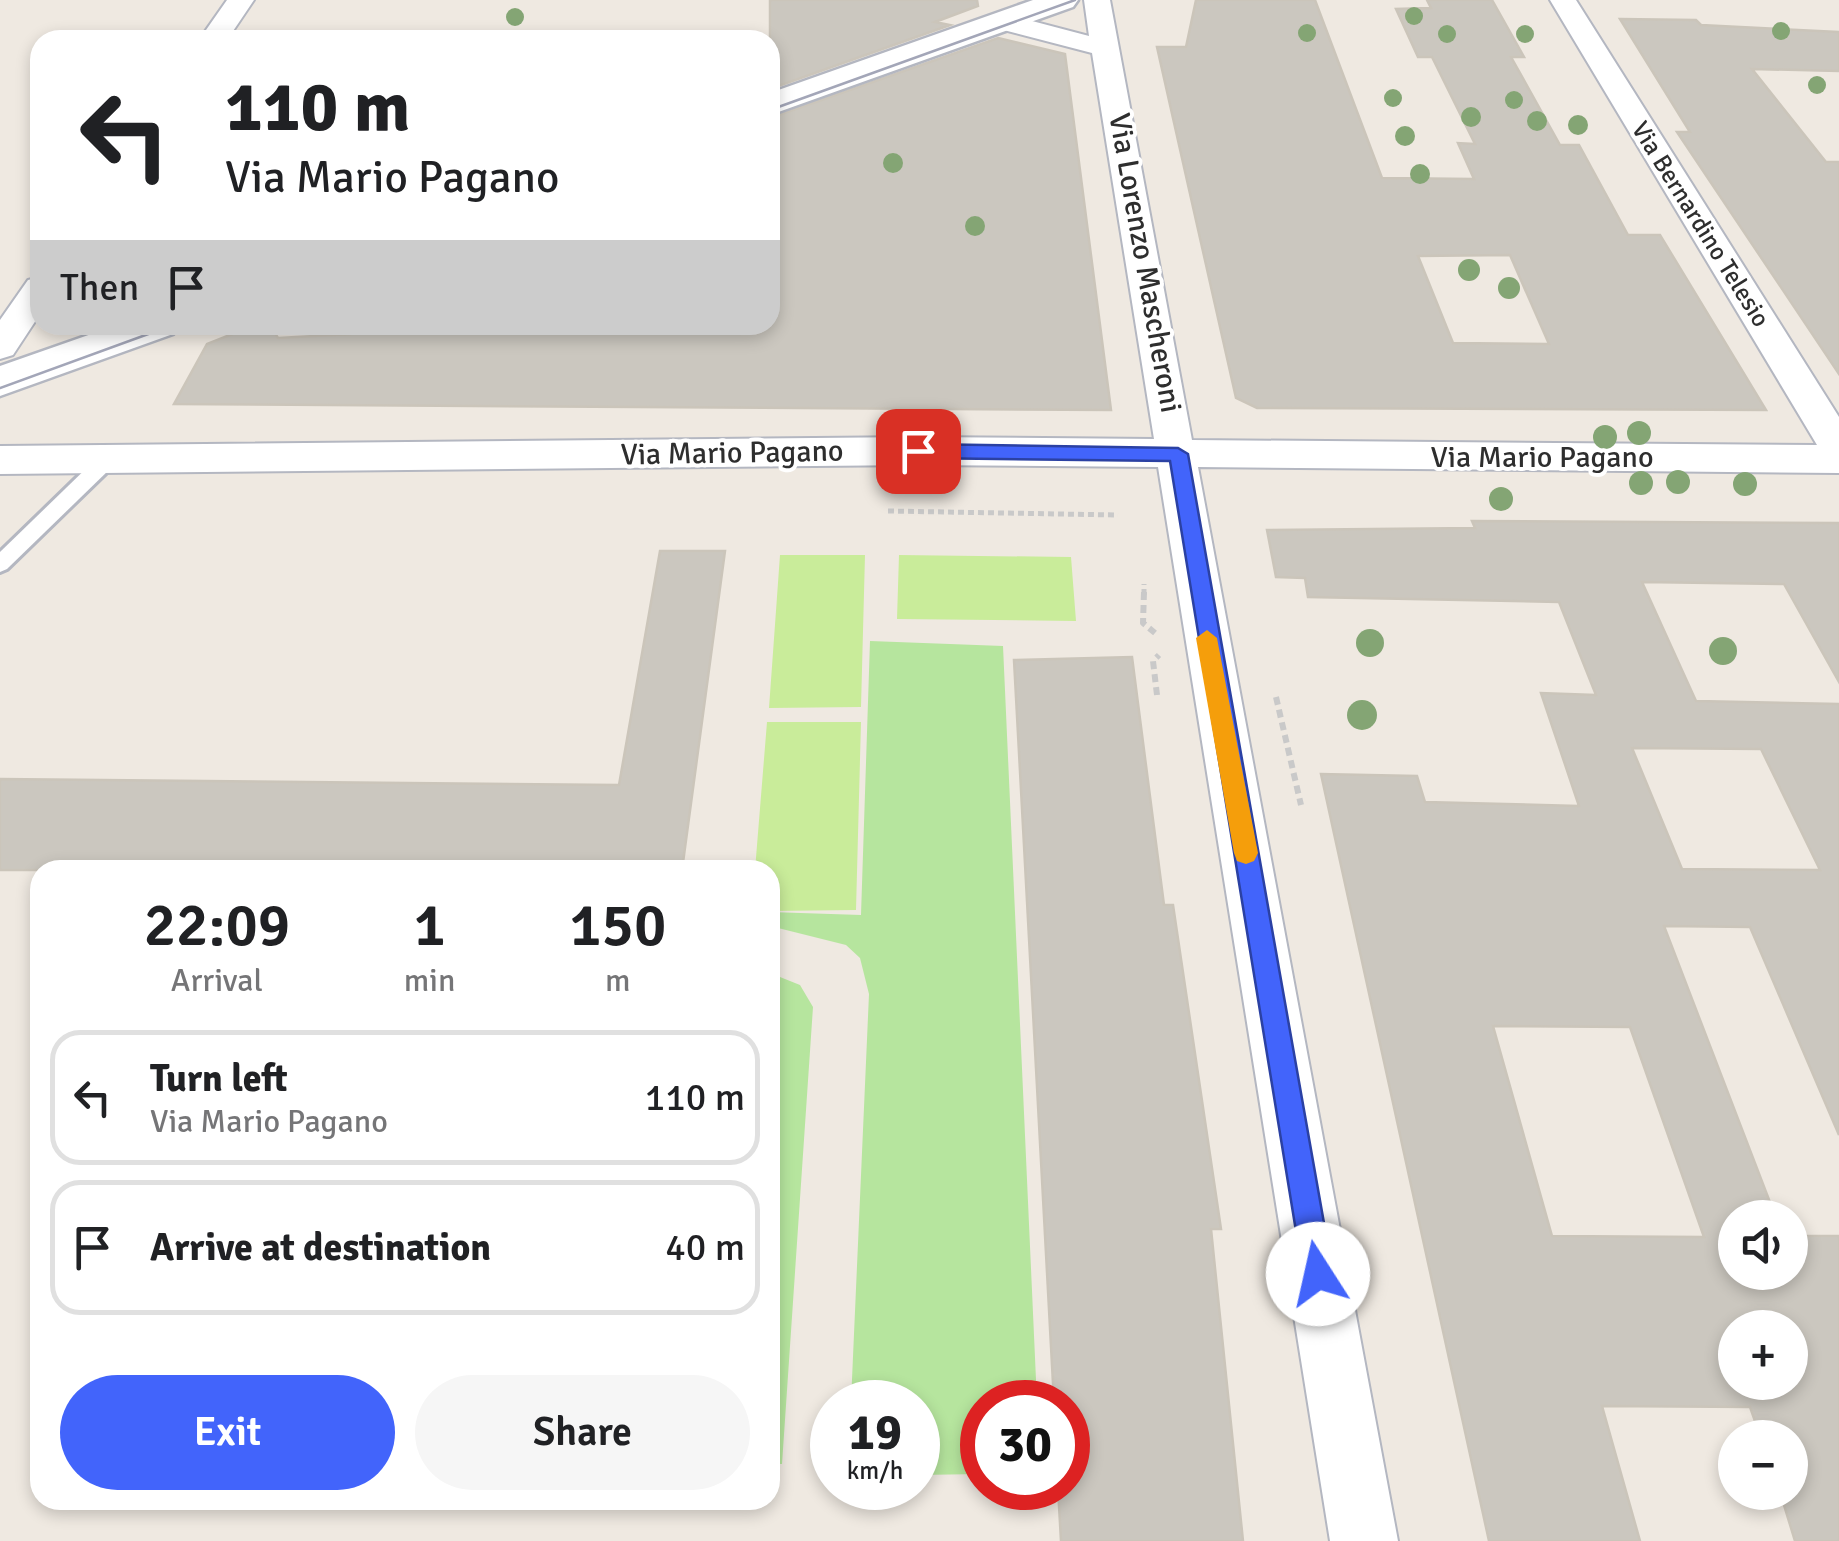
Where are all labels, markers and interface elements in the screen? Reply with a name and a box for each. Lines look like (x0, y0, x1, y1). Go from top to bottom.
text: 110 m (225, 64, 410, 150)
icon: left (60, 70, 190, 200)
street label: Via Lorenzo Mascheroni (1100, 110, 1190, 416)
street label: Via Bernardino Telesio (1625, 115, 1777, 333)
text: Via Mario Pagano (225, 150, 559, 205)
icon: arrive (159, 260, 214, 315)
text: Then (60, 264, 139, 311)
pin (876, 409, 961, 494)
icon: arrive (891, 424, 946, 479)
street label: Via Mario Pagano (620, 433, 844, 473)
street label: Via Mario Pagano (1431, 439, 1653, 476)
text: 22:09 (144, 889, 290, 963)
text: 1 (413, 889, 446, 963)
text: 150 (569, 889, 666, 963)
text: Arrival (171, 961, 263, 1000)
text: min (404, 961, 455, 1000)
text: m (605, 961, 631, 1000)
text: Turn left (150, 1055, 288, 1102)
icon: left (65, 1070, 120, 1125)
text: 110 m (645, 1074, 745, 1121)
text: Via Mario Pagano (150, 1102, 388, 1141)
map controls (1718, 1200, 1808, 1510)
button: sound (1718, 1200, 1808, 1290)
icon: arrive (65, 1220, 120, 1275)
position arrow (1266, 1222, 1370, 1326)
text: Arrive at destination (150, 1224, 491, 1271)
text: 40 m (665, 1224, 745, 1271)
button: + (1718, 1310, 1808, 1400)
button: Exit (60, 1375, 395, 1490)
button: Share (415, 1375, 750, 1490)
speed limit sign: 30 (960, 1380, 1090, 1510)
text: 19 (848, 1402, 902, 1464)
button: − (1718, 1420, 1808, 1510)
text: km/h (847, 1455, 903, 1486)

